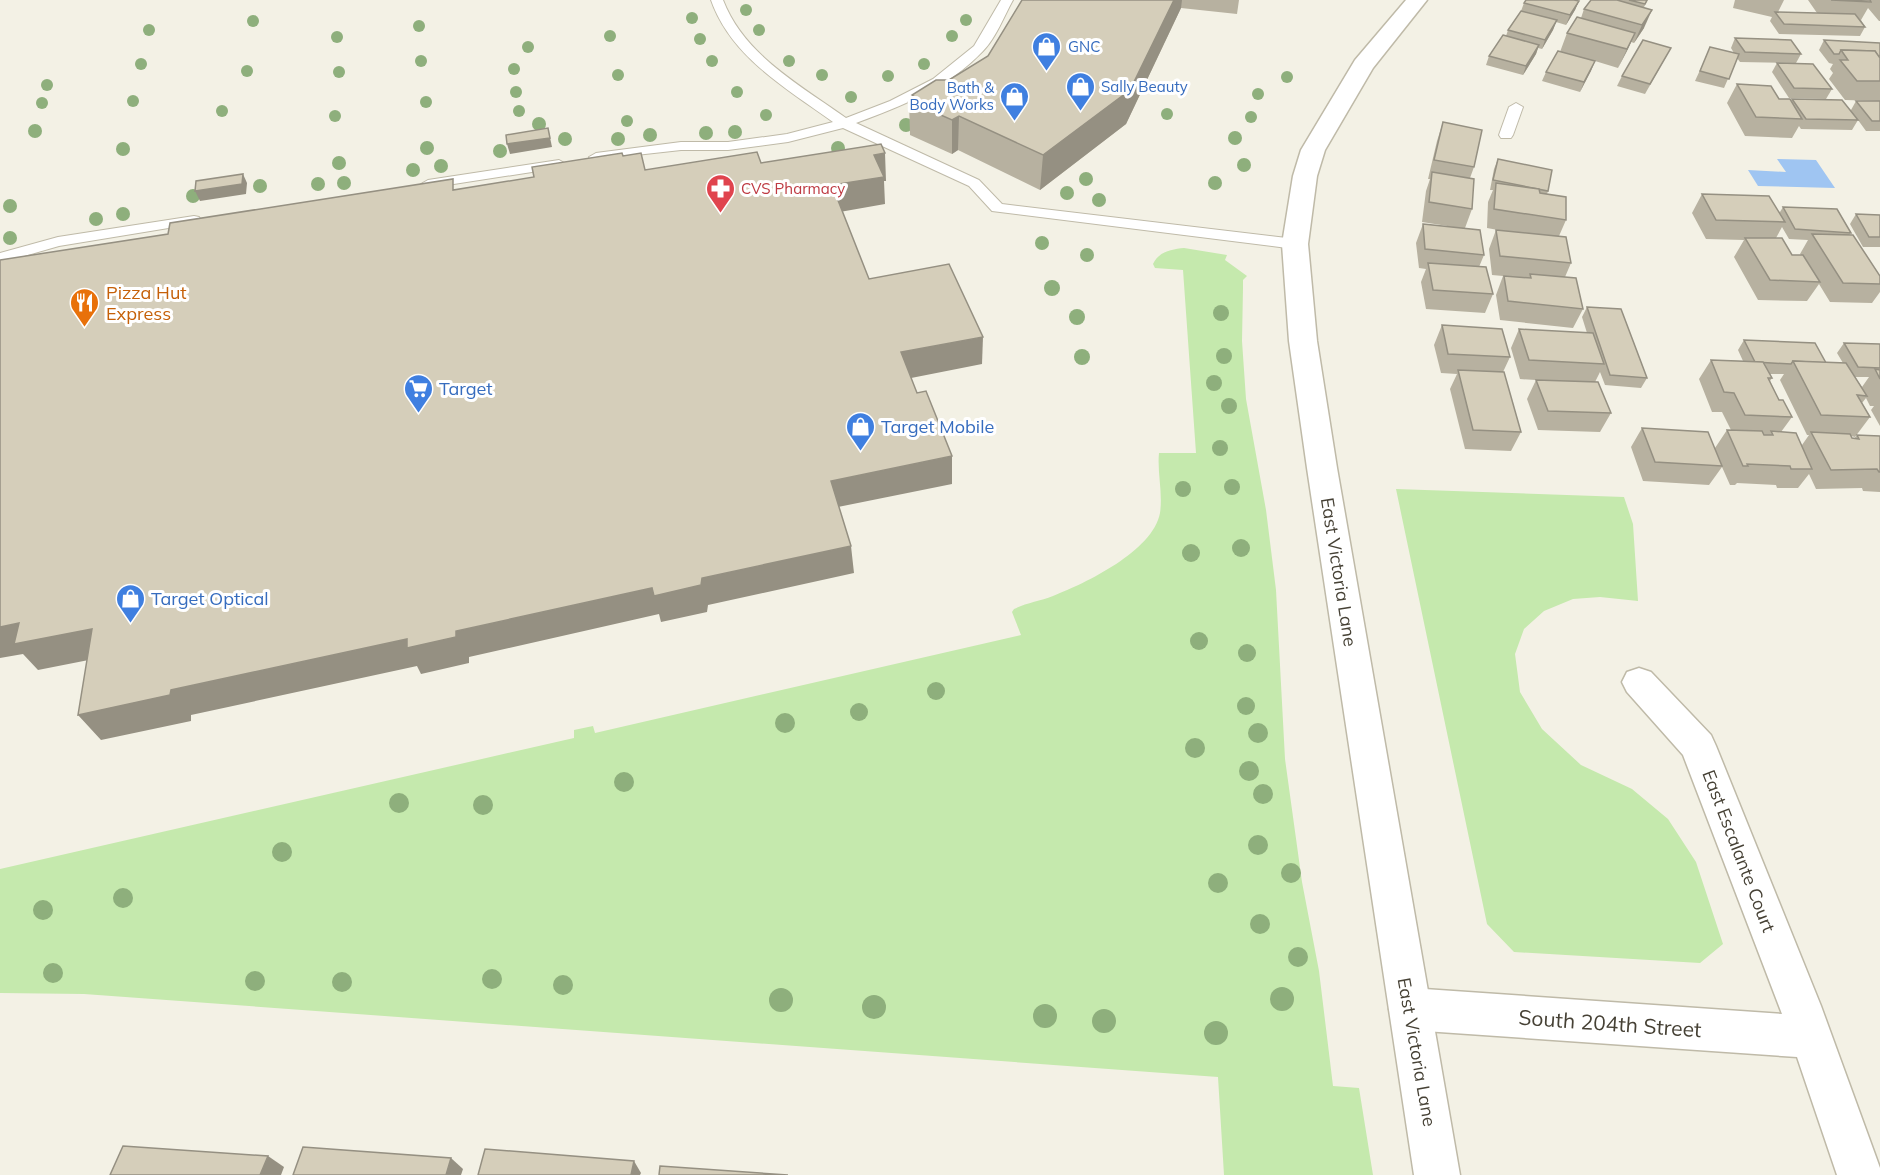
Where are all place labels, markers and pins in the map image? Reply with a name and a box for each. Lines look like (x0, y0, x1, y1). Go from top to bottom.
shop icon: GNC (1031, 30, 1063, 72)
place label: GNC (1068, 37, 1100, 56)
shop icon: Sally Beauty (1064, 70, 1096, 112)
place label: Sally Beauty (1101, 77, 1188, 96)
place label: Bath & Body Works (910, 78, 995, 114)
shop icon: Bath & Body Works (999, 80, 1031, 122)
pharmacy icon: CVS Pharmacy (704, 172, 736, 214)
place label: CVS Pharmacy (741, 179, 845, 198)
place label: Pizza Hut Express (106, 281, 187, 325)
restaurant icon: Pizza Hut Express (69, 286, 101, 328)
supermarket icon: Target (402, 372, 434, 414)
place label: Target (439, 377, 493, 400)
shop icon: Target Mobile (844, 410, 876, 452)
place label: Target Mobile (881, 415, 994, 438)
shop icon: Target Optical (114, 582, 146, 624)
place label: Target Optical (151, 587, 268, 610)

